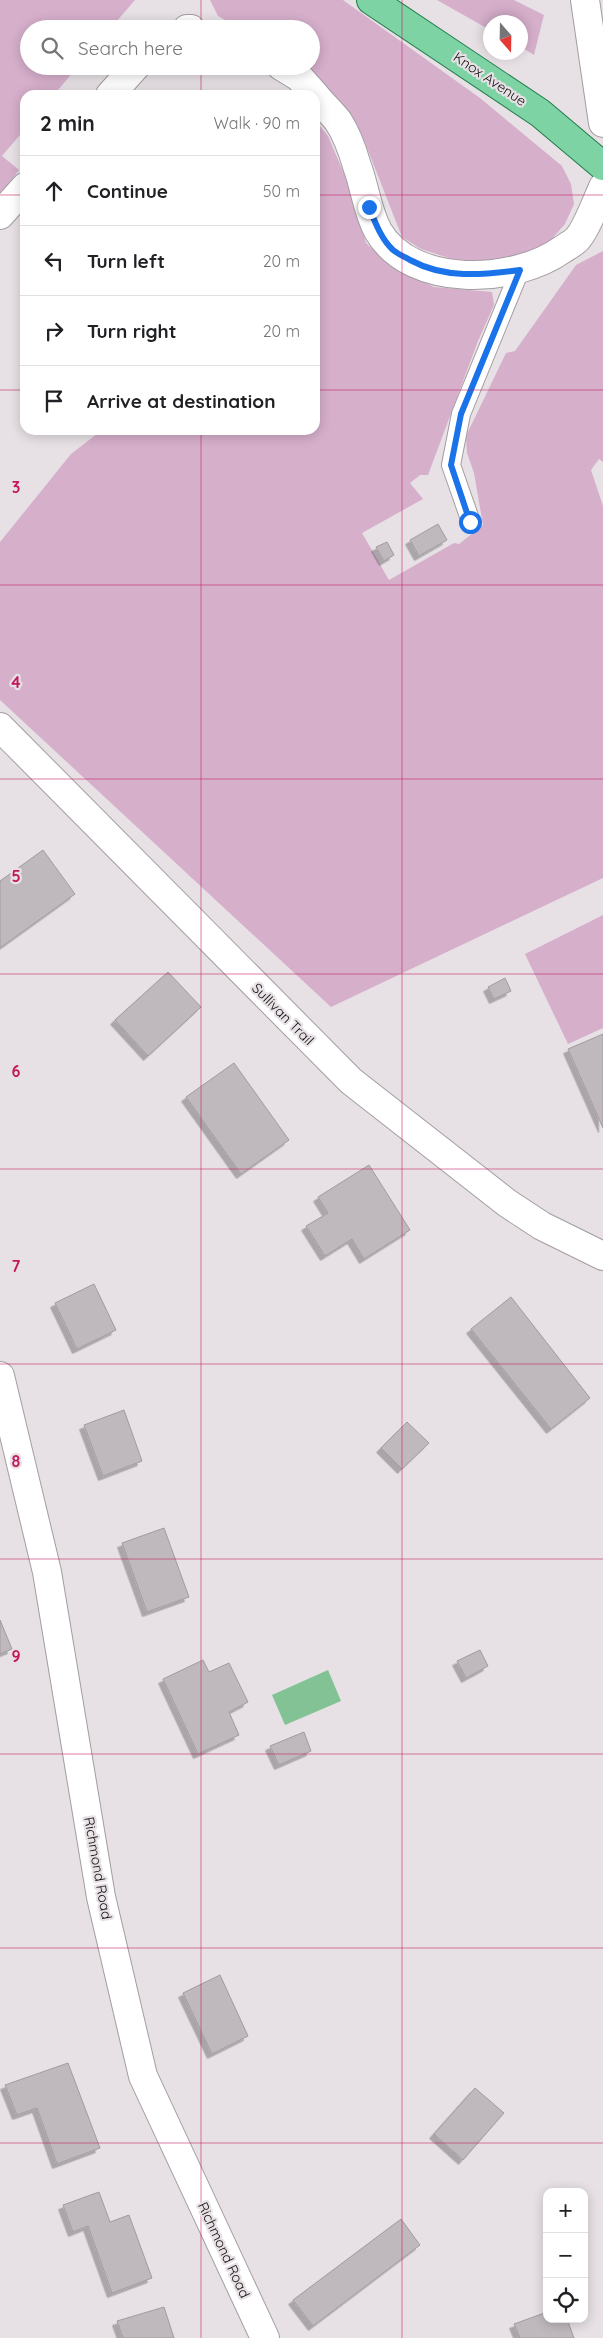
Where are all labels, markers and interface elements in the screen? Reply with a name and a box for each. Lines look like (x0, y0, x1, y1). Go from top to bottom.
north arrow (483, 15, 528, 60)
search box (20, 20, 320, 75)
icon: search (38, 34, 66, 62)
text: Search here (78, 36, 183, 60)
street label: Knox Avenue (450, 48, 530, 110)
text: 2 min (40, 110, 95, 136)
text: Walk · 90 m (213, 113, 300, 133)
icon: ahead (40, 177, 68, 205)
text: Continue (87, 179, 168, 203)
text: 50 m (263, 181, 300, 201)
route end (358, 196, 381, 219)
icon: left (40, 247, 68, 275)
text: Turn left (87, 249, 165, 273)
text: 20 m (263, 251, 300, 271)
icon: right (40, 317, 68, 345)
text: Turn right (87, 319, 176, 343)
text: 20 m (263, 321, 300, 341)
icon: arrive (40, 387, 68, 415)
text: Arrive at destination (87, 389, 276, 413)
text: 3 (12, 477, 20, 497)
route start (459, 511, 482, 534)
text: 4 (11, 672, 21, 692)
text: 5 (11, 866, 21, 886)
street label: Sullivan Trail (248, 979, 318, 1049)
text: 6 (12, 1061, 21, 1081)
text: 7 (12, 1256, 21, 1276)
text: 8 (12, 1451, 21, 1471)
text: 9 (11, 1646, 21, 1666)
street label: Richmond Road (80, 1815, 116, 1921)
map controls (543, 2188, 588, 2323)
button: + (543, 2188, 588, 2233)
street label: Richmond Road (194, 2199, 254, 2301)
button: − (543, 2233, 588, 2278)
button: locate (543, 2278, 588, 2323)

